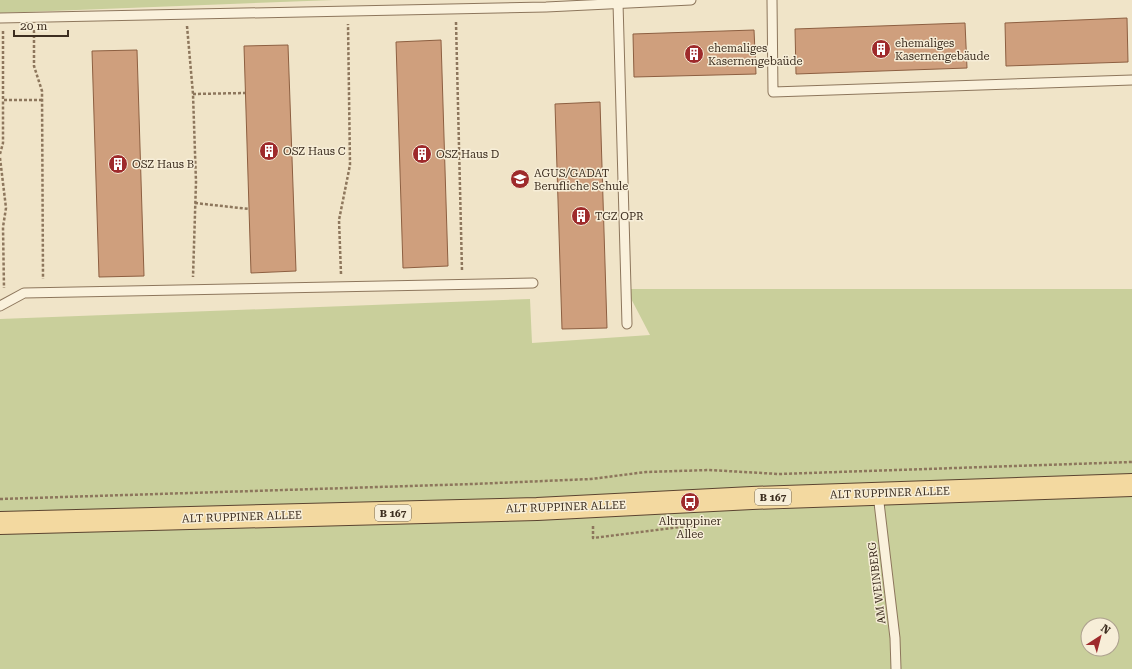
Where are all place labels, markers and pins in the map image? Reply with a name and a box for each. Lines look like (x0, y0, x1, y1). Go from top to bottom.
place label: ehemaliges Kasernengebäude (895, 37, 990, 63)
building icon: ehemaliges Kasernengebäude (870, 38, 892, 60)
place label: ehemaliges Kasernengebaüde (708, 42, 803, 68)
building icon: ehemaliges Kasernengebaüde (683, 43, 705, 65)
building icon: OSZ Haus C (258, 140, 280, 162)
building icon: OSZ Haus D (411, 143, 433, 165)
place label: OSZ Haus C (283, 145, 346, 158)
place label: OSZ Haus D (436, 148, 499, 161)
building icon: OSZ Haus B (107, 153, 129, 175)
place label: OSZ Haus B (132, 158, 194, 171)
place label: AGUS/GADAT Berufliche Schule (534, 167, 628, 193)
school or university icon: AGUS/GADAT Berufliche Schule (509, 168, 531, 190)
building icon: TGZ OPR (570, 205, 592, 227)
place label: TGZ OPR (595, 210, 644, 223)
bus stop icon: Altruppiner Allee (679, 491, 701, 513)
place label: Altruppiner Allee (659, 515, 722, 541)

